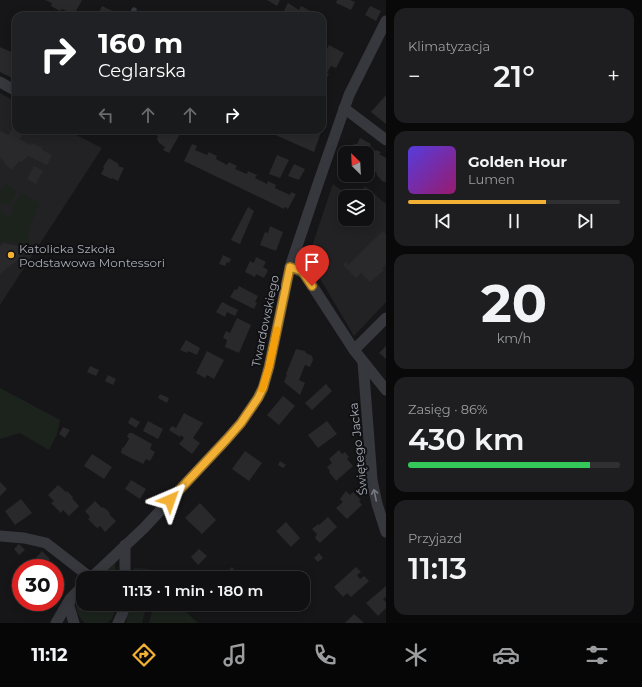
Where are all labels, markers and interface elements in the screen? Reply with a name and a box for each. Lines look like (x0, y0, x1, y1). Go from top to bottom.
text: 160 m (98, 26, 183, 60)
icon: right (32, 28, 84, 80)
text: Klimatyzacja (408, 38, 490, 54)
text: 21° (493, 58, 535, 95)
text: Ceglarska (98, 60, 186, 82)
text: − (408, 63, 421, 90)
text: + (607, 63, 620, 90)
icon: left (95, 104, 117, 126)
icon: ahead (137, 104, 159, 126)
icon: ahead (179, 104, 201, 126)
icon: right (221, 104, 243, 126)
north arrow (338, 146, 374, 182)
map controls (338, 146, 374, 226)
text: Golden Hour (468, 152, 567, 171)
text: Lumen (468, 171, 515, 187)
button: layers (338, 190, 374, 226)
icon: previous (432, 210, 454, 232)
icon: pause (503, 210, 525, 232)
icon: next (574, 210, 596, 232)
place label: Katolicka Szkoła Podstawowa Montessori (19, 241, 165, 270)
pin (295, 245, 329, 286)
marker: Katolicka Szkoła Podstawowa Montessori (6, 250, 16, 260)
icon: arrive (301, 251, 323, 273)
text: 20 (481, 272, 547, 335)
street label: Twardowskiego (248, 274, 282, 368)
text: km/h (497, 330, 531, 346)
text: Zasięg · 86% (408, 401, 488, 417)
street label: Świętego Jacka (346, 402, 370, 496)
text: 430 km (408, 421, 525, 458)
position arrow (149, 479, 191, 521)
one-way arrow (371, 489, 379, 502)
text: Przyjazd (408, 530, 462, 546)
text: 11:13 (408, 550, 467, 587)
speed limit sign: 30 (12, 559, 64, 611)
text: 11:13 · 1 min · 180 m (123, 581, 263, 600)
icon: directions (130, 641, 158, 669)
icon: music (221, 641, 249, 669)
icon: phone (311, 641, 339, 669)
icon: climate (402, 641, 430, 669)
icon: car (492, 641, 520, 669)
icon: filters (583, 641, 611, 669)
text: 11:12 (31, 644, 68, 666)

